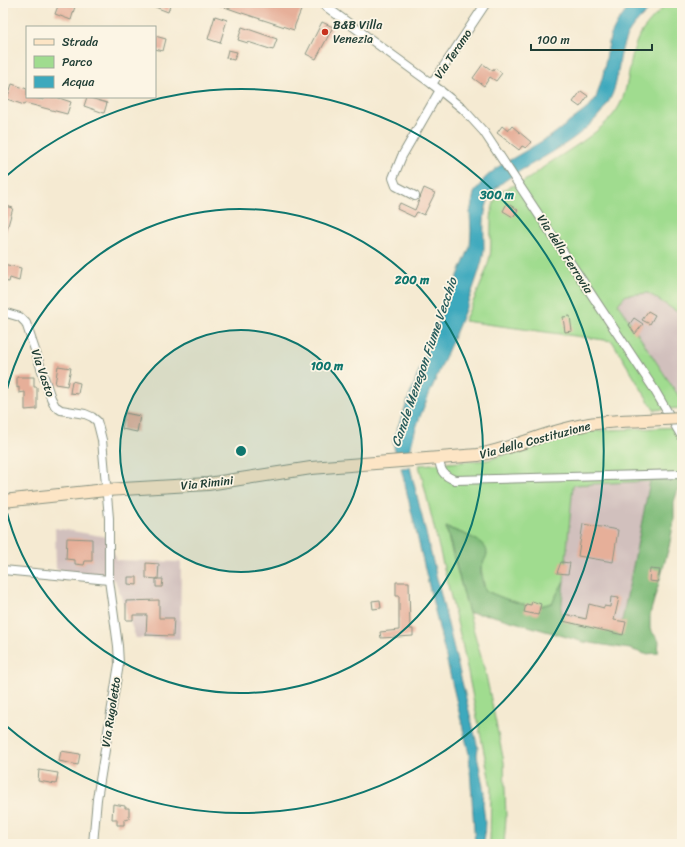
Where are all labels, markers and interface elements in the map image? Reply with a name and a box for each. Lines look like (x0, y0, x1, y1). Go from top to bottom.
place label: B&B Villa Venezia (333, 14, 383, 50)
street label: Via Teramo (428, 24, 478, 84)
legend (26, 26, 156, 98)
scale bar (531, 26, 652, 52)
marker: B&B Villa Venezia (320, 27, 330, 37)
text: 100 m (537, 29, 570, 51)
text: Strada (62, 31, 99, 53)
text: Parco (62, 51, 92, 73)
text: Acqua (61, 71, 95, 93)
text: 300 m (479, 184, 515, 206)
street label: Via della Ferrovia (531, 210, 600, 299)
text: 200 m (394, 269, 430, 291)
water label: Canale Menegon Fiume Vecchio (384, 273, 464, 450)
street label: Via Vasto (25, 346, 61, 400)
text: 100 m (311, 355, 344, 377)
street label: Via della Costituzione (477, 415, 593, 465)
centre of rings (234, 444, 248, 458)
street label: Via Rimini (180, 469, 235, 497)
street label: Via Rugoletto (95, 675, 127, 749)

